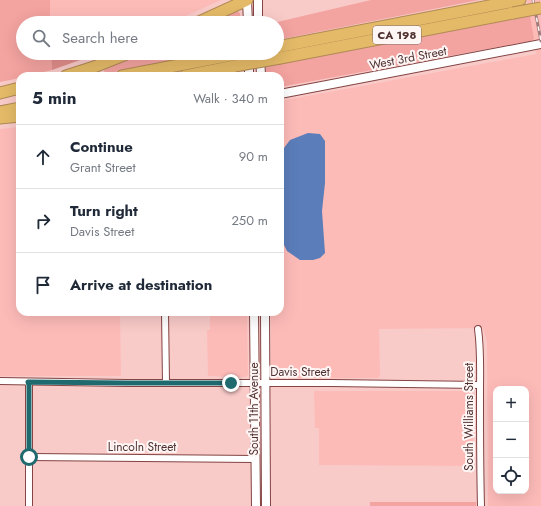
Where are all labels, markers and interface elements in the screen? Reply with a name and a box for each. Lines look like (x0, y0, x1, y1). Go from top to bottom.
search box (16, 16, 284, 60)
road number: CA 198 (373, 26, 421, 44)
icon: search (30, 27, 52, 49)
text: Search here (62, 27, 138, 49)
street label: West 3rd Street (368, 42, 448, 74)
text: 5 min (32, 86, 76, 110)
text: Walk · 340 m (193, 89, 268, 108)
text: Continue (70, 136, 133, 158)
icon: ahead (32, 146, 54, 168)
text: 90 m (239, 147, 268, 166)
text: Grant Street (70, 158, 136, 177)
text: Turn right (70, 200, 138, 222)
icon: right (32, 210, 54, 232)
text: 250 m (231, 211, 268, 230)
text: Davis Street (70, 222, 134, 241)
icon: arrive (32, 274, 54, 296)
text: Arrive at destination (70, 274, 212, 296)
street label: South 11th Avenue (245, 362, 263, 456)
street label: Davis Street (270, 363, 330, 381)
street label: South Williams Street (460, 363, 478, 471)
route end (222, 374, 240, 392)
map controls (493, 386, 529, 494)
button: + (493, 386, 529, 422)
button: − (493, 422, 529, 458)
street label: Lincoln Street (108, 438, 176, 456)
route start (20, 448, 38, 466)
button: locate (493, 458, 529, 494)

